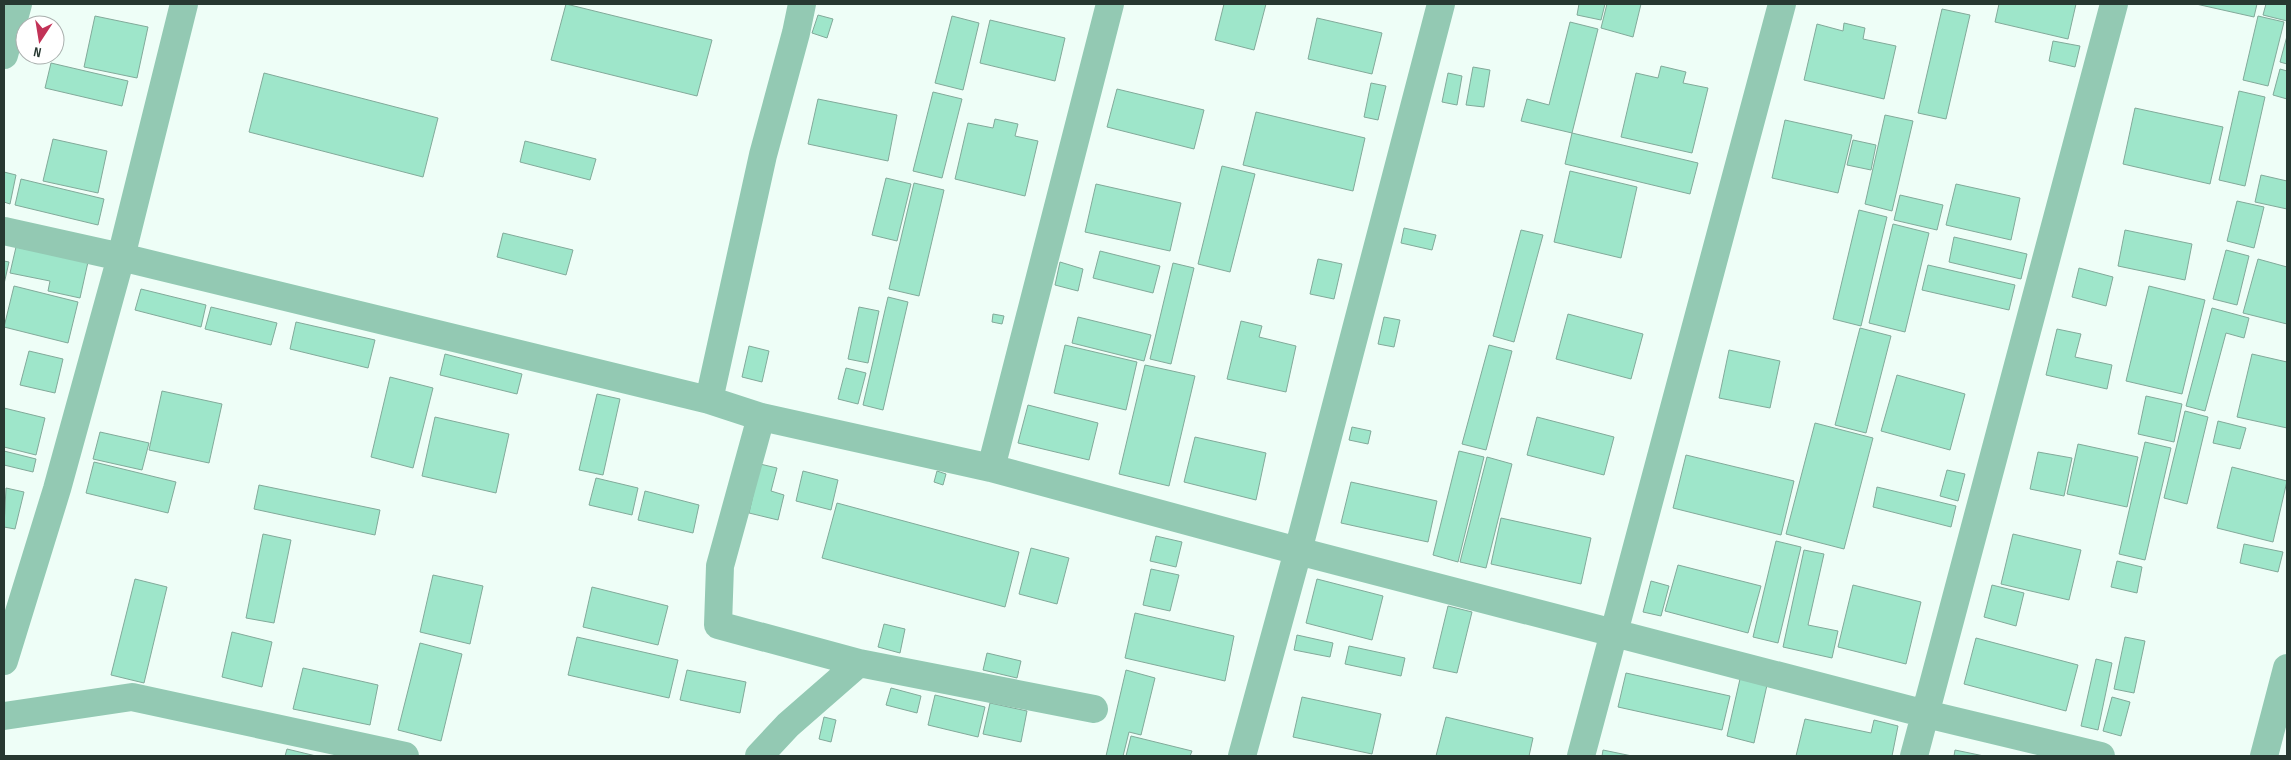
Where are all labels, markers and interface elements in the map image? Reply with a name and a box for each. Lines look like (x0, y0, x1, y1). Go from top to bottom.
north arrow (15, 15, 65, 65)
text: N (32, 43, 43, 61)

